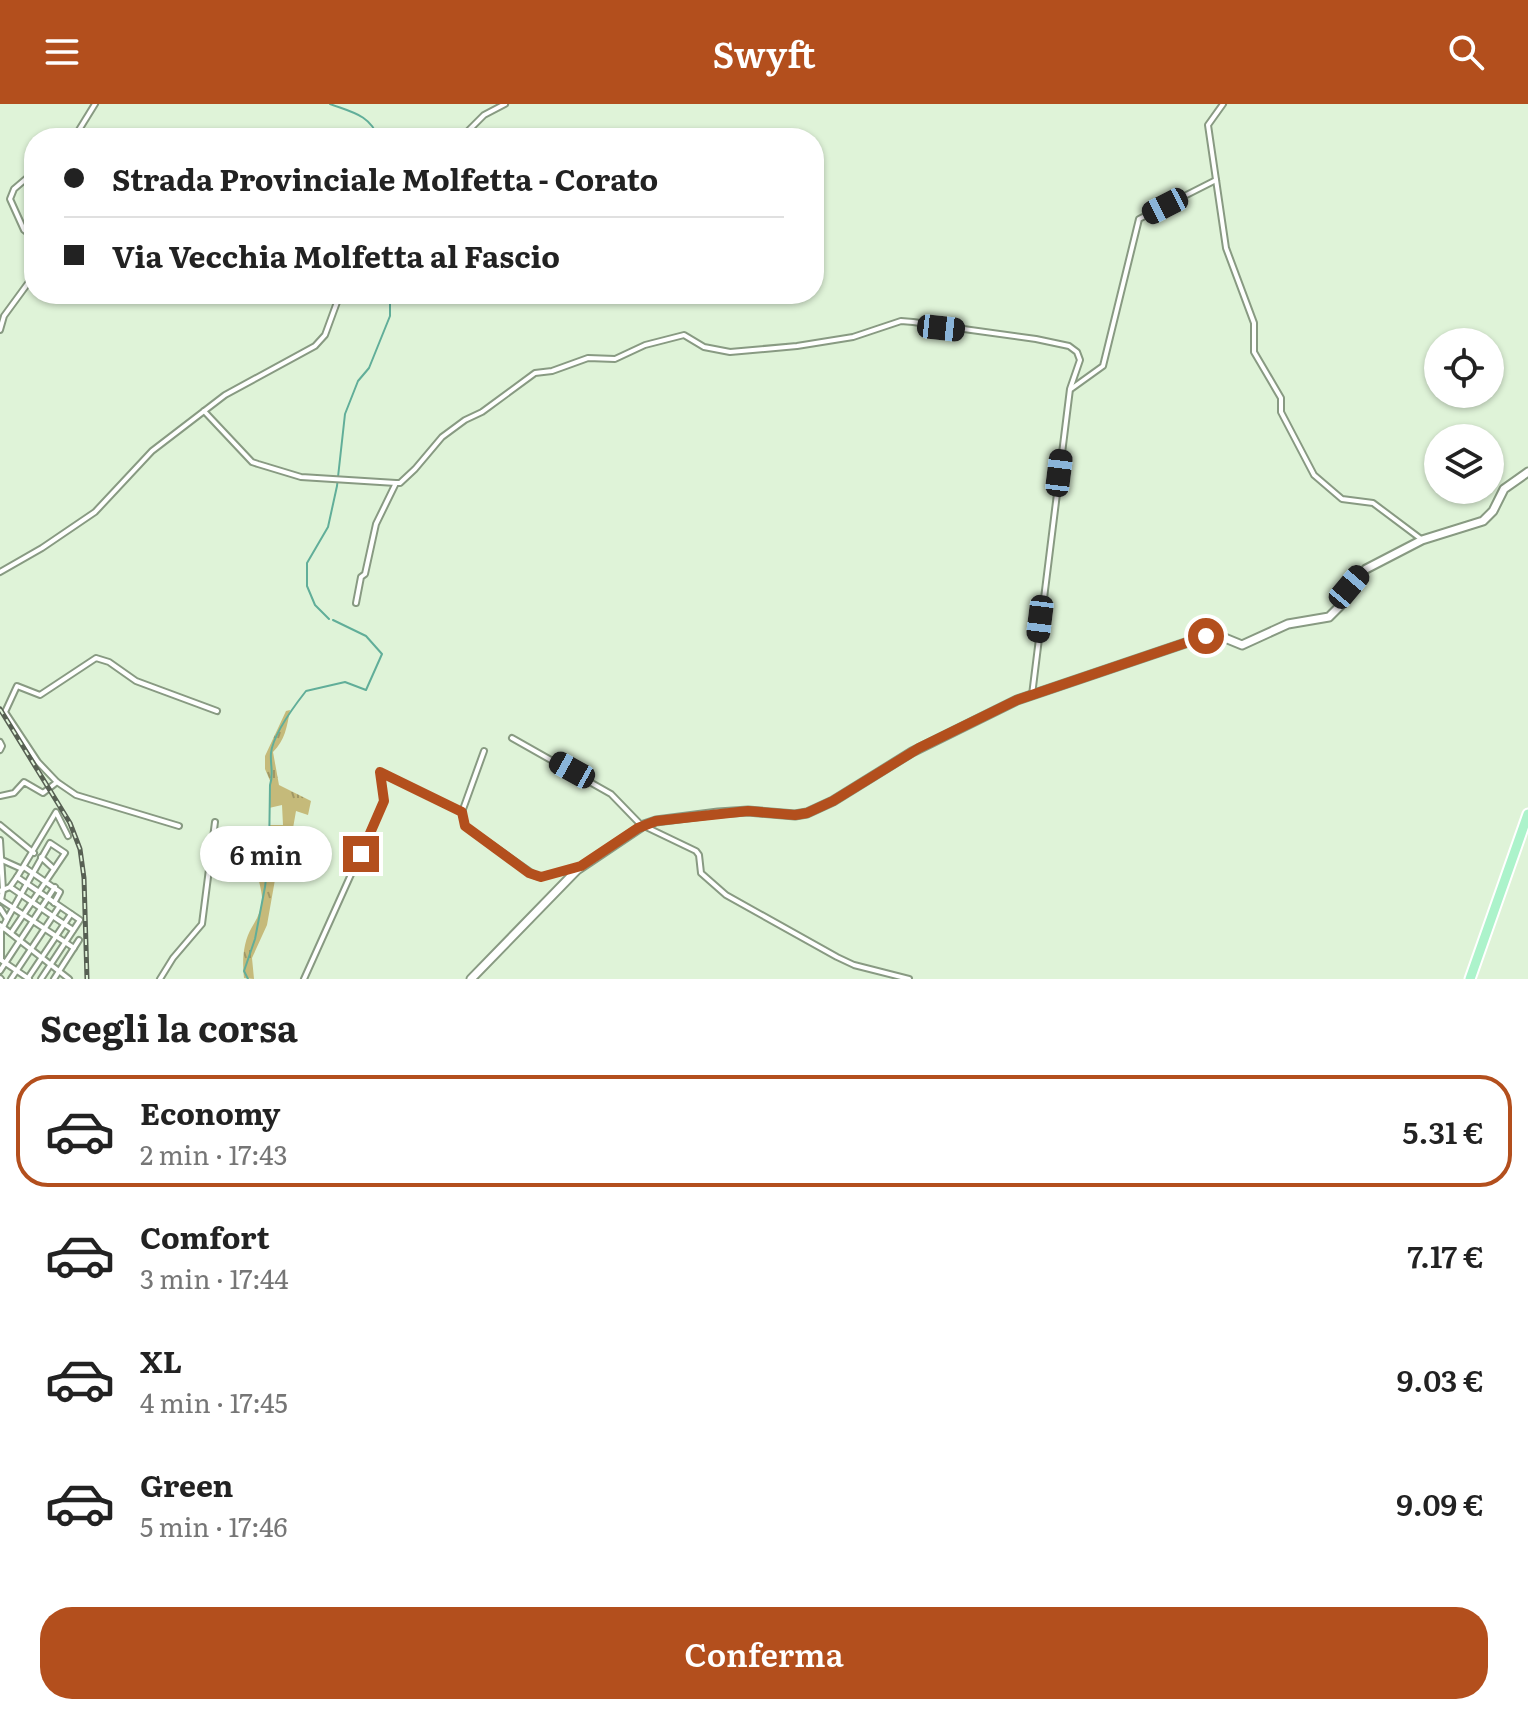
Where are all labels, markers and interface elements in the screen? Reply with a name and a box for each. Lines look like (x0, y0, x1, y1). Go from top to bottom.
text: Swyft (712, 26, 816, 79)
icon: menu (40, 30, 84, 74)
icon: search (1444, 30, 1488, 74)
text: Strada Provinciale Molfetta - Corato (112, 156, 658, 200)
car (1138, 184, 1192, 228)
text: Via Vecchia Molfetta al Fascio (112, 233, 560, 277)
car (916, 314, 966, 342)
map controls (1424, 328, 1504, 504)
button: locate (1424, 328, 1504, 408)
button: layers (1424, 424, 1504, 504)
car (1044, 448, 1074, 498)
car (1324, 561, 1374, 613)
car (1025, 594, 1055, 644)
route start (1188, 618, 1224, 654)
car (545, 748, 599, 792)
callout: 6 min (201, 826, 333, 882)
text: 6 min (230, 834, 302, 873)
route end (343, 836, 379, 872)
text: Scegli la corsa (40, 1000, 298, 1053)
text: Economy (140, 1090, 280, 1134)
icon: car (44, 1095, 116, 1167)
text: 5.31 € (1403, 1109, 1484, 1153)
text: 2 min · 17:43 (140, 1134, 288, 1173)
text: Comfort (140, 1214, 270, 1258)
icon: car (44, 1219, 116, 1291)
text: 7.17 € (1407, 1233, 1484, 1277)
text: 3 min · 17:44 (140, 1258, 289, 1297)
text: XL (140, 1338, 182, 1382)
icon: car (44, 1343, 116, 1415)
text: 9.03 € (1397, 1357, 1484, 1401)
text: 4 min · 17:45 (140, 1382, 288, 1421)
text: Green (140, 1462, 233, 1506)
icon: car (44, 1467, 116, 1539)
text: 9.09 € (1396, 1481, 1484, 1525)
text: 5 min · 17:46 (140, 1506, 287, 1545)
button: Conferma (40, 1607, 1488, 1699)

